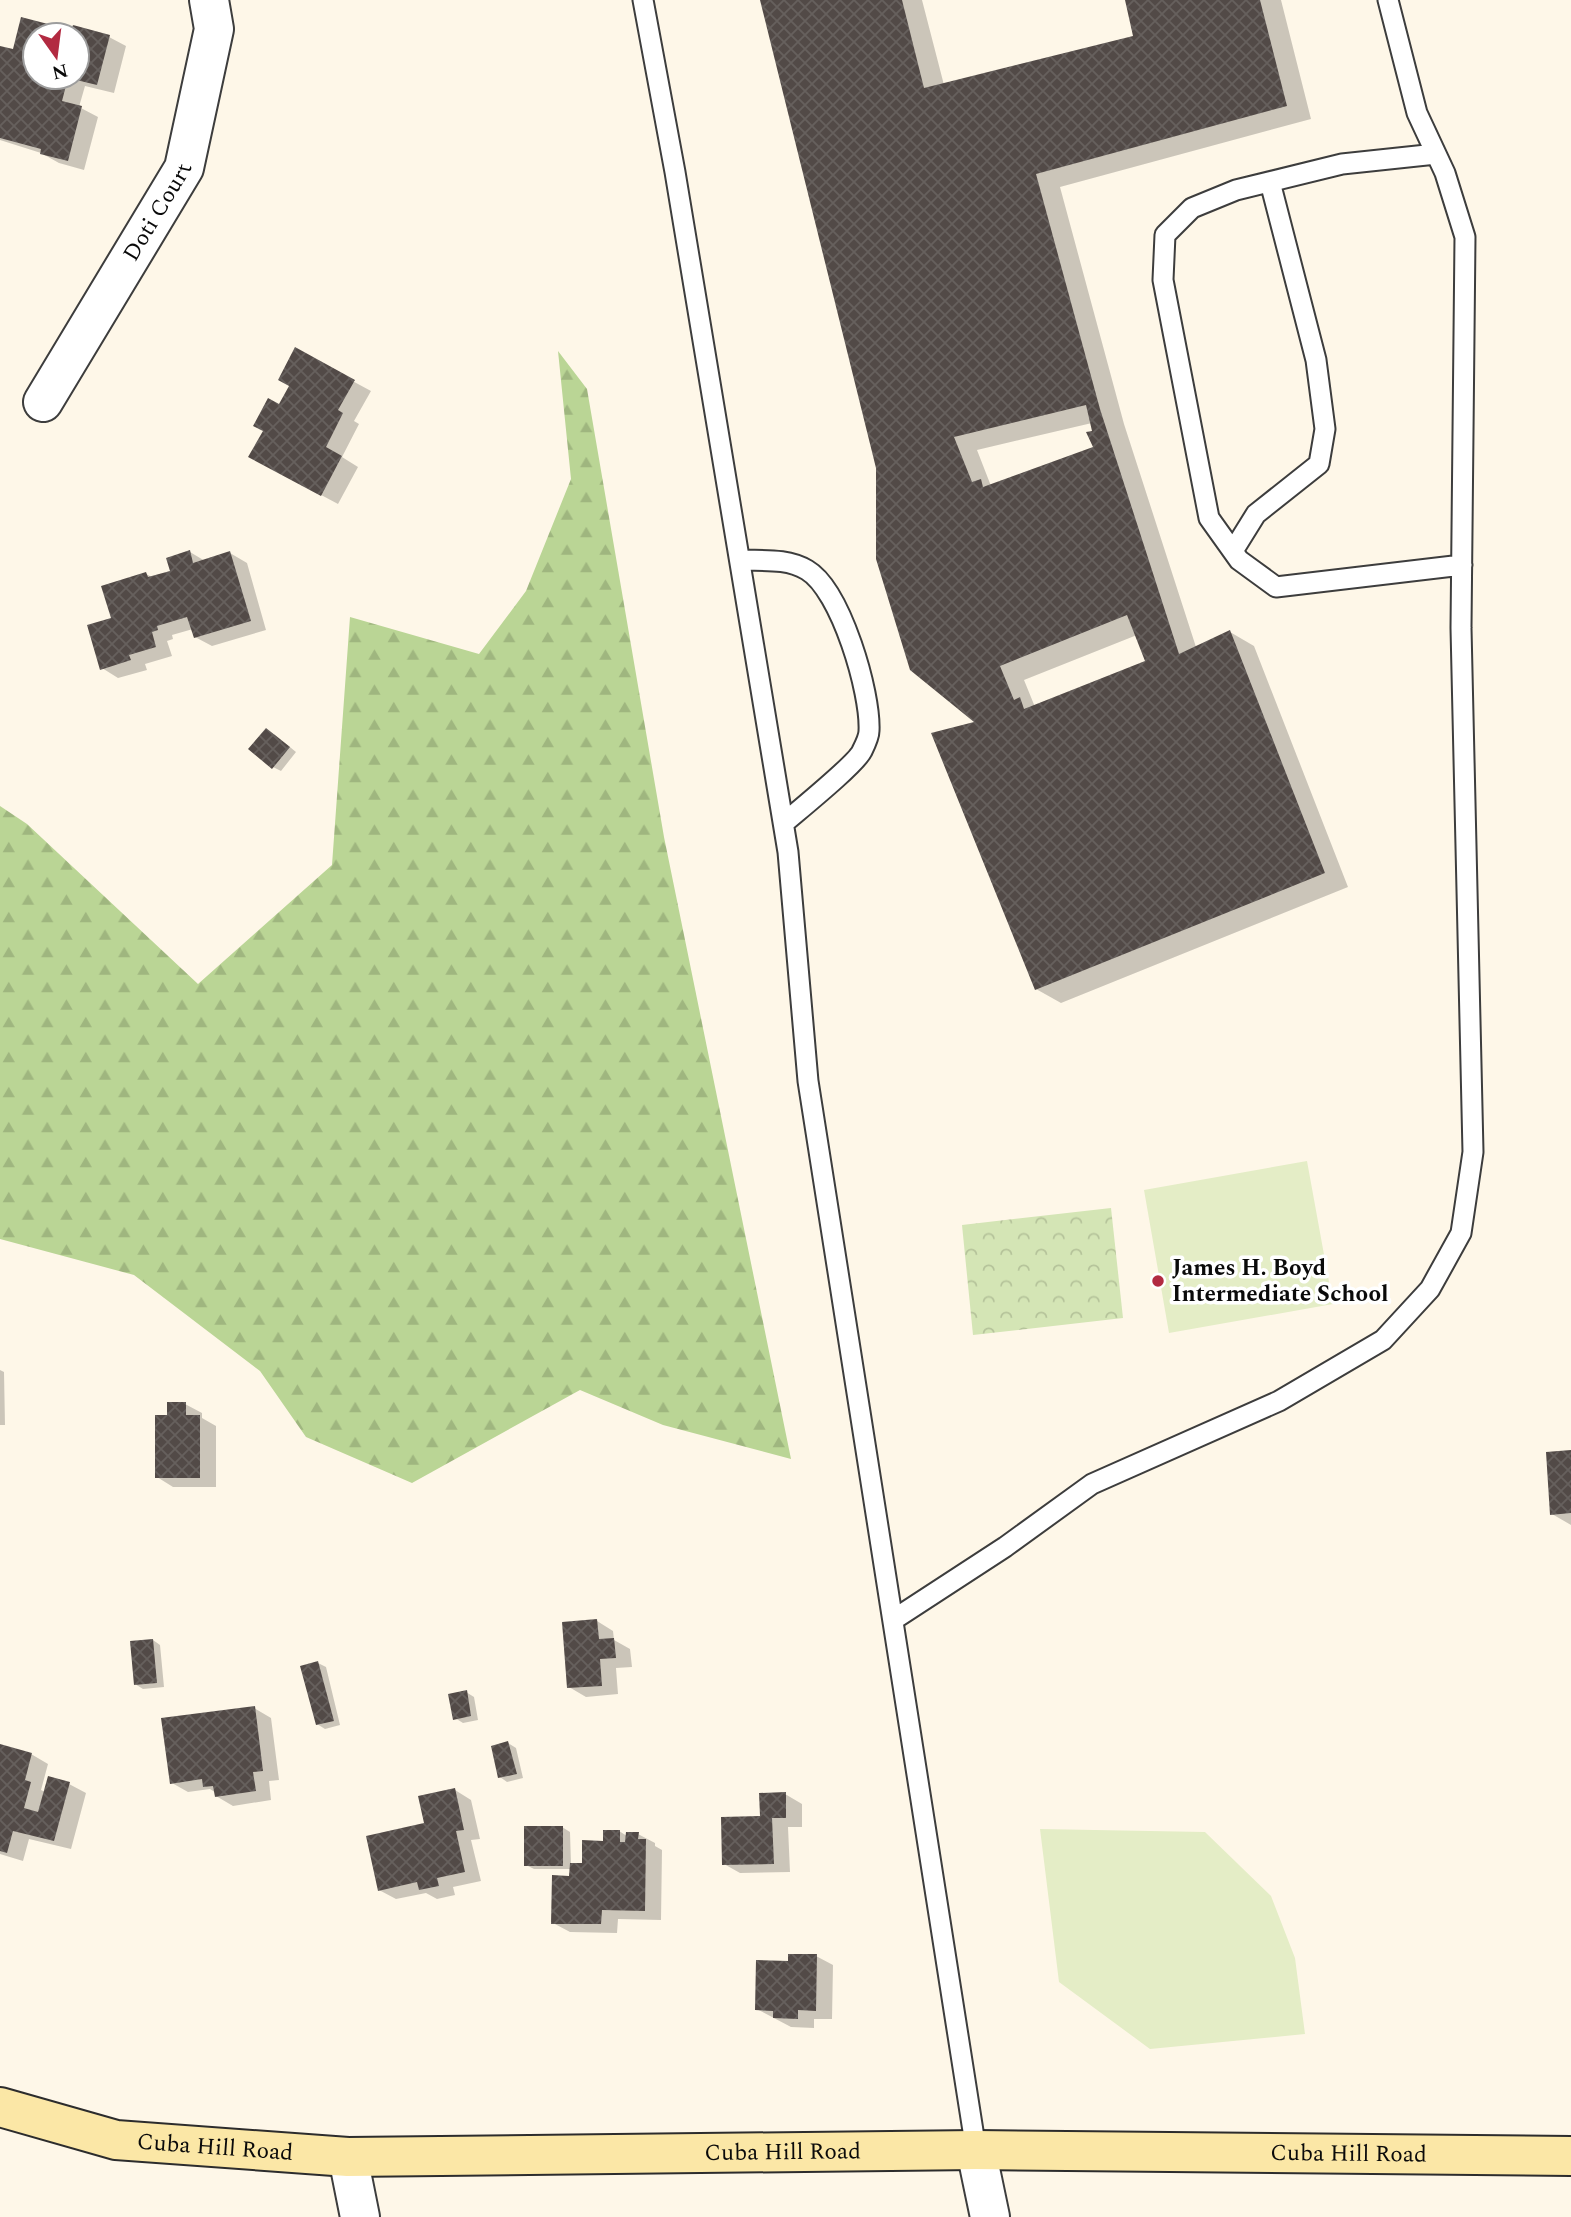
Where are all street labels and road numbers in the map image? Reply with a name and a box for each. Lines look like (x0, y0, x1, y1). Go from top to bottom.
street label: Doti Court (114, 160, 202, 268)
street label: Cuba Hill Road (136, 2124, 295, 2170)
street label: Cuba Hill Road (704, 2134, 861, 2171)
street label: Cuba Hill Road (1270, 2135, 1427, 2172)

